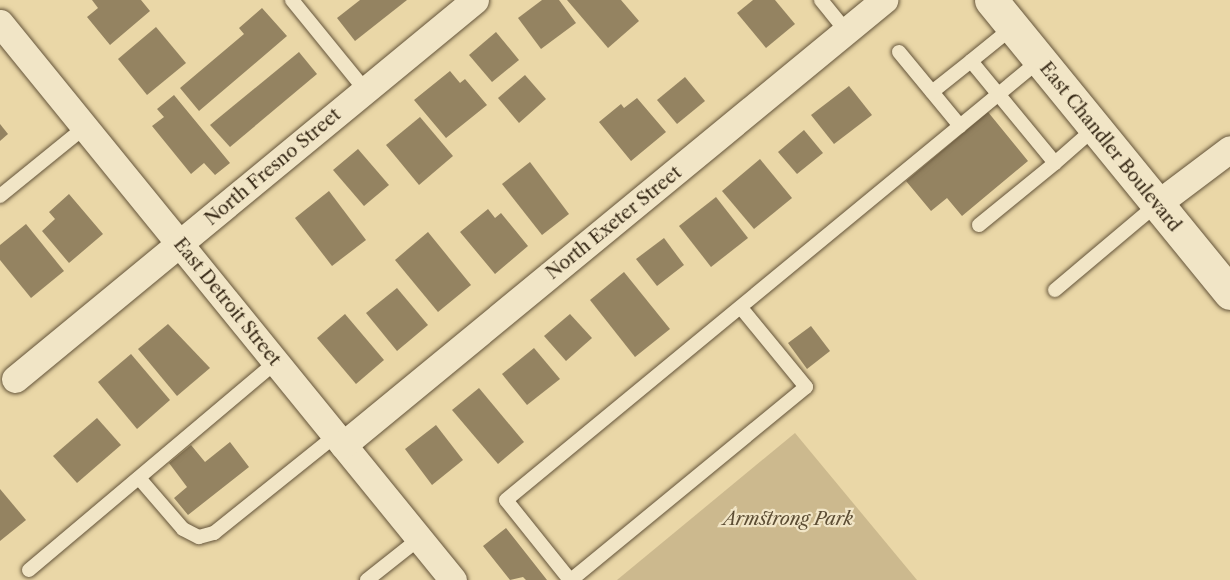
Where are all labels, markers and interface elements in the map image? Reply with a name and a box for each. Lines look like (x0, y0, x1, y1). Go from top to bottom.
street label: East Chandler Boulevard (1035, 58, 1185, 236)
street label: North Fresno Street (201, 104, 345, 230)
street label: North Exeter Street (542, 162, 686, 284)
street label: East Detroit Street (169, 234, 285, 370)
park label: Armstrong Park (723, 508, 853, 530)

